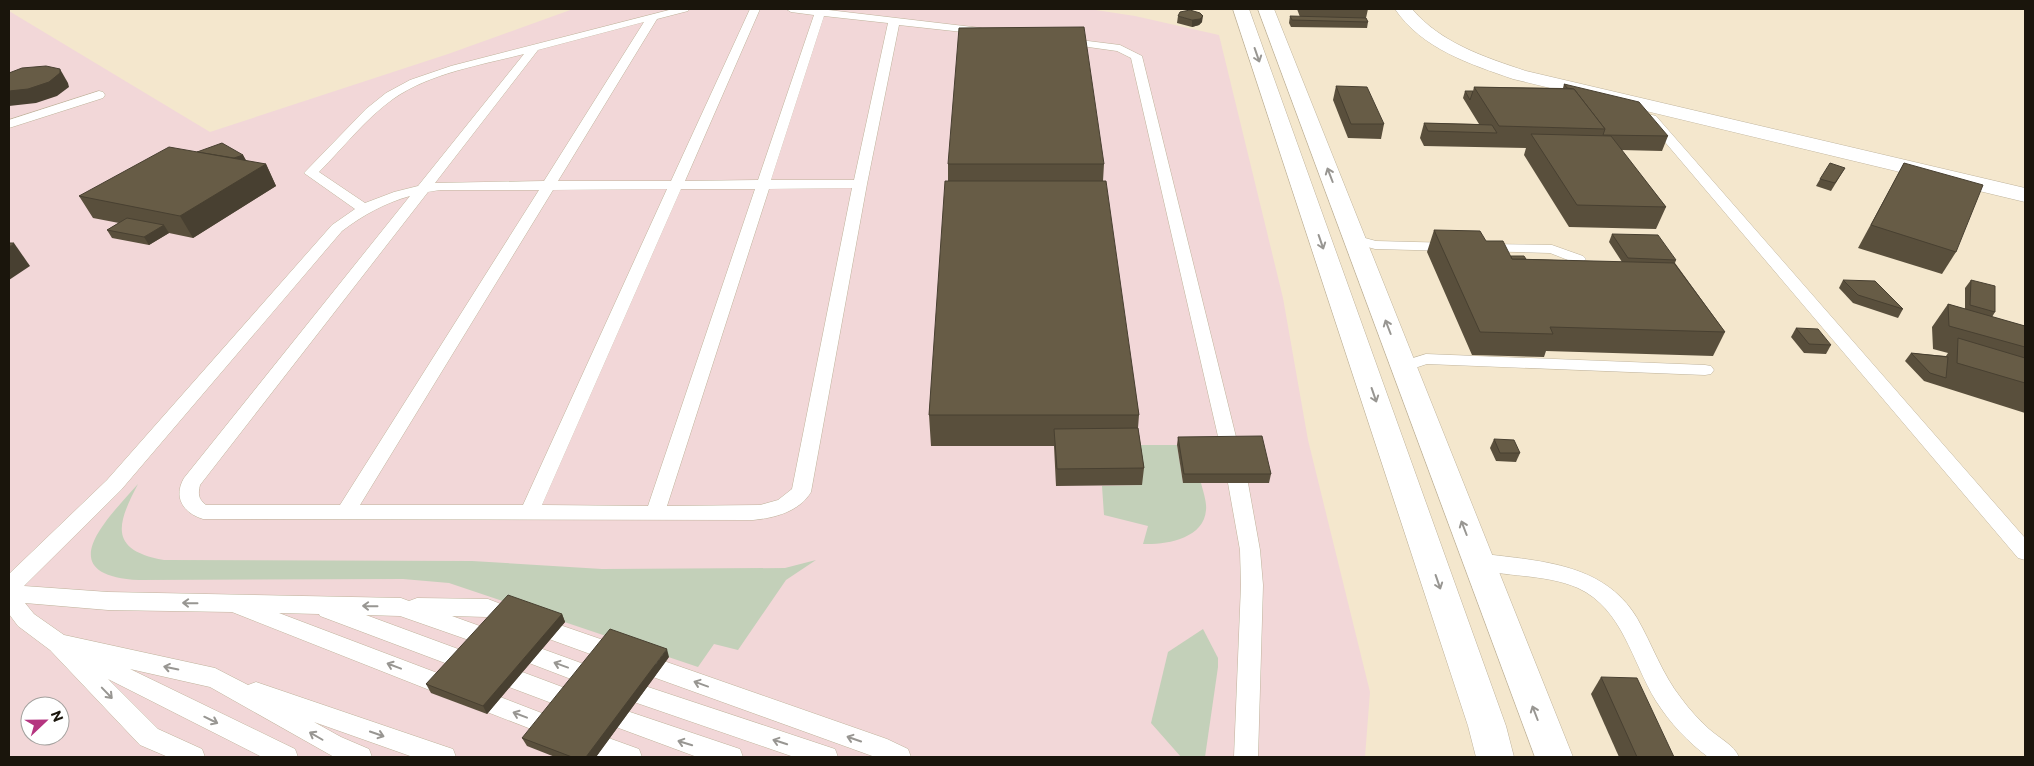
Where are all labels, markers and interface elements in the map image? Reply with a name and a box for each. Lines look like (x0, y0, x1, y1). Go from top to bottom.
one-way arrow (1253, 47, 1262, 62)
one-way arrow (1324, 168, 1333, 183)
one-way arrow (1317, 233, 1326, 249)
one-way arrow (1383, 320, 1392, 335)
one-way arrow (1370, 387, 1379, 403)
one-way arrow (1459, 521, 1469, 536)
one-way arrow (1434, 574, 1443, 589)
one-way arrow (182, 598, 198, 608)
one-way arrow (362, 601, 378, 611)
one-way arrow (554, 660, 569, 669)
one-way arrow (387, 661, 402, 670)
one-way arrow (163, 663, 179, 672)
one-way arrow (694, 679, 709, 688)
one-way arrow (101, 687, 113, 699)
north arrow (20, 696, 70, 746)
one-way arrow (1530, 705, 1539, 721)
text: N (48, 708, 67, 724)
one-way arrow (512, 709, 527, 718)
one-way arrow (203, 716, 218, 725)
one-way arrow (369, 730, 384, 739)
one-way arrow (309, 731, 324, 741)
one-way arrow (846, 733, 862, 743)
one-way arrow (677, 737, 693, 747)
one-way arrow (773, 737, 788, 746)

